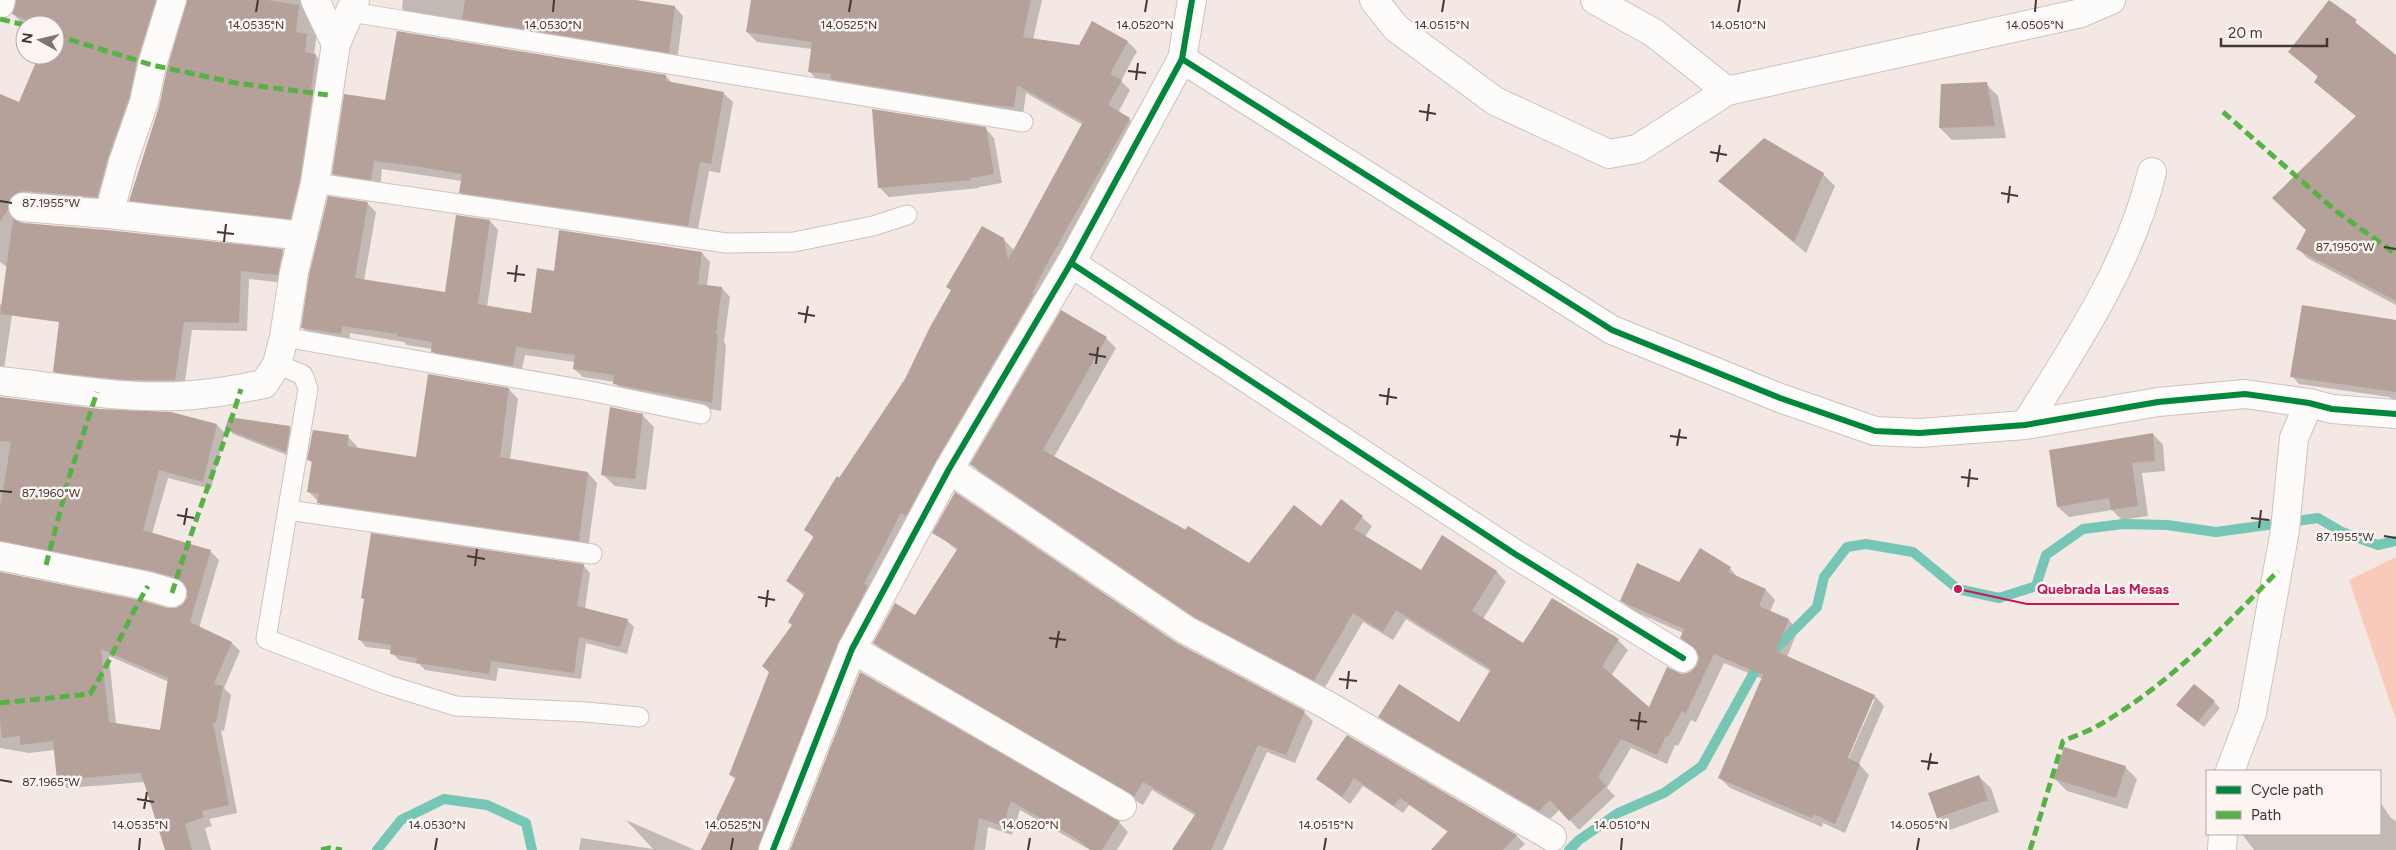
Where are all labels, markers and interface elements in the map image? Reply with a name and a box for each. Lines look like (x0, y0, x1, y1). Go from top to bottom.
north arrow (15, 15, 65, 65)
scale bar (2221, 15, 2327, 47)
text: 14.0535°N (228, 18, 284, 32)
text: 14.0530°N (524, 18, 582, 32)
text: 14.0525°N (821, 18, 877, 32)
text: 14.0520°N (1116, 18, 1174, 32)
text: 14.0515°N (1414, 18, 1470, 32)
text: 14.0510°N (1710, 18, 1766, 32)
text: 14.0505°N (2006, 18, 2064, 32)
text: 20 m (2228, 24, 2262, 42)
text: N (18, 32, 37, 45)
text: 87.1955°W (22, 196, 80, 210)
text: 87.1950°W (2316, 240, 2375, 254)
text: 87.1960°W (22, 486, 81, 500)
text: 87.1955°W (2316, 530, 2374, 544)
callout: Quebrada Las Mesas (2027, 575, 2179, 604)
text: Quebrada Las Mesas (2037, 581, 2170, 598)
legend (2206, 770, 2381, 835)
text: 87.1965°W (22, 775, 80, 789)
text: Cycle path (2251, 781, 2323, 799)
text: Path (2251, 806, 2281, 824)
text: 14.0535°N (112, 818, 168, 832)
text: 14.0530°N (408, 818, 466, 832)
text: 14.0525°N (705, 818, 761, 832)
text: 14.0520°N (1001, 818, 1059, 832)
text: 14.0515°N (1298, 818, 1354, 832)
text: 14.0510°N (1594, 818, 1650, 832)
text: 14.0505°N (1890, 818, 1948, 832)

